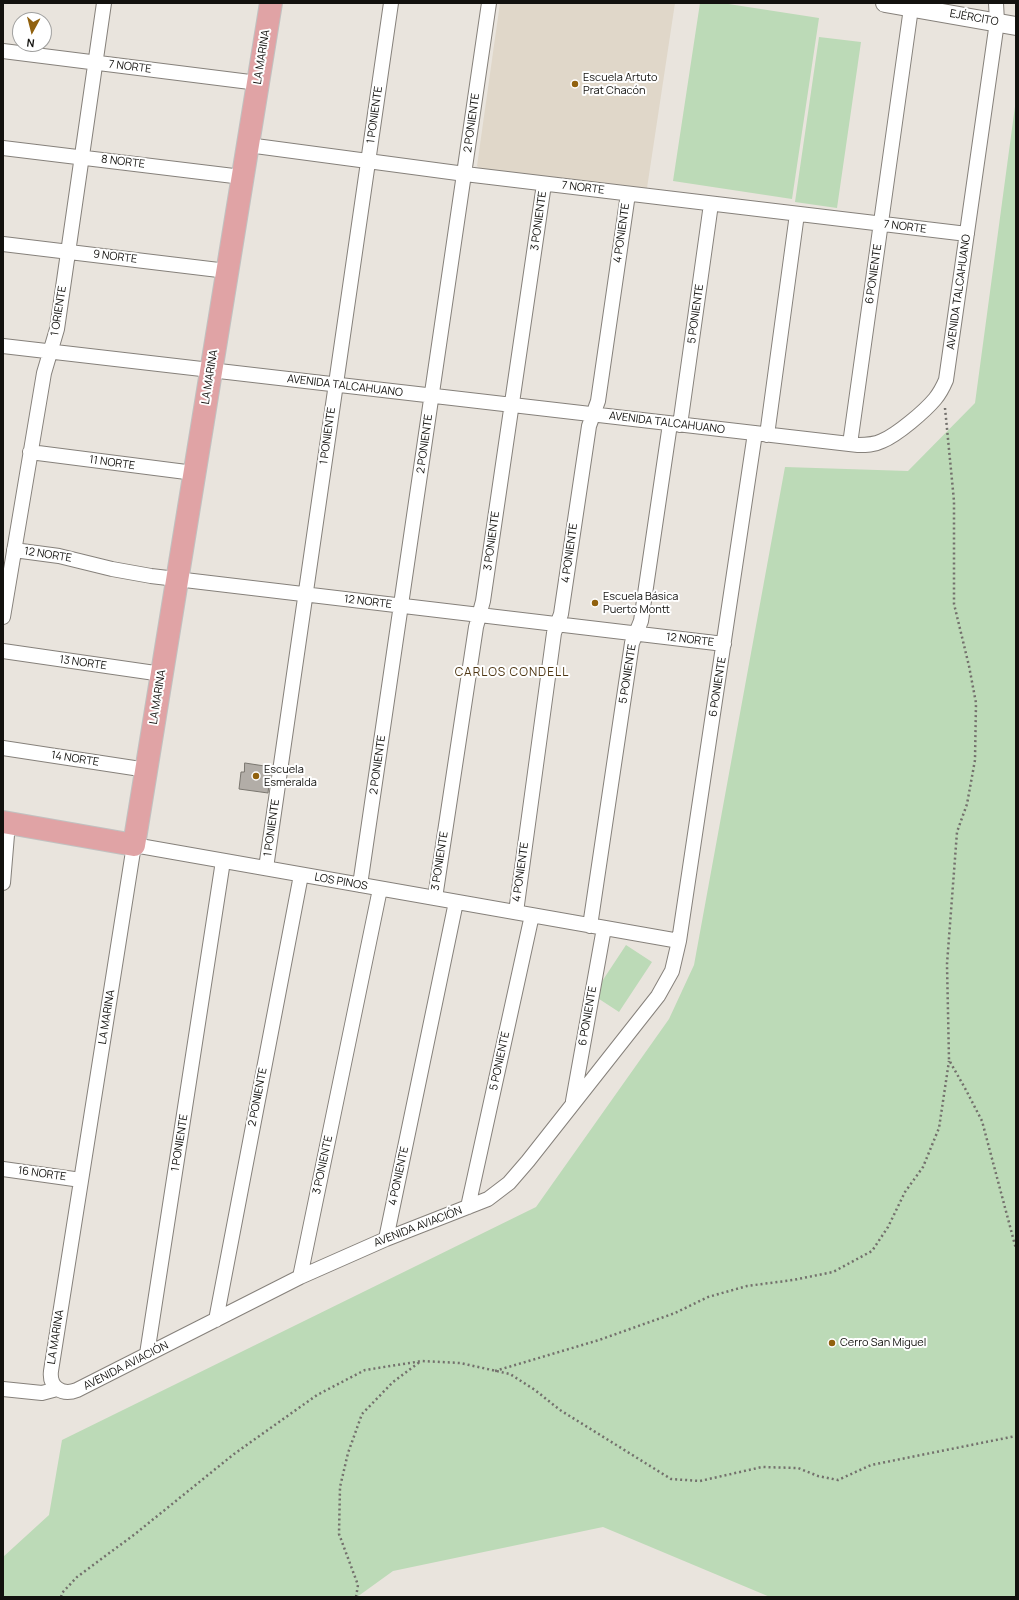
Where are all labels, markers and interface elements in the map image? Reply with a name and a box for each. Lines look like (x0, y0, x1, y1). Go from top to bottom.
street label: EJÉRCITO (949, 7, 999, 29)
north arrow (12, 12, 52, 52)
street label: LA MARINA (251, 29, 273, 85)
text: N (26, 35, 35, 51)
street label: 7 NORTE (108, 58, 152, 76)
place label: Escuela Artuto Prat Chacón (583, 71, 658, 97)
marker: Escuela Artuto Prat Chacón (570, 79, 580, 89)
street label: 1 PONIENTE (364, 85, 386, 145)
street label: 2 PONIENTE (461, 92, 483, 154)
street label: 8 NORTE (100, 153, 146, 171)
street label: 7 NORTE (561, 179, 605, 197)
street label: 3 PONIENTE (528, 191, 550, 251)
street label: 4 PONIENTE (611, 202, 633, 264)
street label: 7 NORTE (883, 218, 927, 236)
street label: AVENIDA TALCAHUANO (944, 233, 974, 351)
street label: 6 PONIENTE (863, 243, 885, 305)
street label: 9 NORTE (92, 248, 138, 266)
street label: 5 PONIENTE (685, 283, 707, 345)
street label: 1 ORIENTE (49, 285, 69, 337)
street label: LA MARINA (199, 349, 221, 405)
street label: AVENIDA TALCAHUANO (286, 372, 404, 400)
street label: 1 PONIENTE (317, 406, 339, 466)
street label: AVENIDA TALCAHUANO (608, 409, 726, 437)
street label: 2 PONIENTE (414, 413, 436, 475)
street label: 11 NORTE (88, 453, 136, 473)
street label: 3 PONIENTE (481, 511, 503, 571)
street label: 4 PONIENTE (559, 522, 581, 584)
street label: 12 NORTE (23, 545, 73, 565)
place label: Escuela Básica Puerto Montt (603, 590, 678, 616)
street label: 12 NORTE (343, 593, 393, 611)
marker: Escuela Básica Puerto Montt (590, 598, 600, 608)
street label: 12 NORTE (665, 631, 715, 649)
street label: 5 PONIENTE (617, 643, 639, 705)
street label: 13 NORTE (58, 653, 108, 673)
street label: 6 PONIENTE (707, 656, 729, 718)
district label: CARLOS CONDELL (455, 666, 569, 680)
street label: LA MARINA (147, 669, 169, 725)
street label: 2 PONIENTE (367, 734, 389, 796)
street label: 14 NORTE (50, 749, 100, 769)
place label: Escuela Esmeralda (264, 763, 317, 789)
marker: Escuela Esmeralda (251, 771, 261, 781)
street label: 1 PONIENTE (261, 798, 283, 858)
street label: 3 PONIENTE (429, 831, 451, 891)
street label: 4 PONIENTE (510, 841, 532, 903)
street label: LOS PINOS (313, 871, 369, 893)
street label: 6 PONIENTE (576, 985, 600, 1047)
street label: LA MARINA (96, 989, 118, 1045)
street label: 5 PONIENTE (487, 1030, 513, 1092)
street label: 2 PONIENTE (246, 1066, 270, 1128)
street label: 1 PONIENTE (169, 1113, 191, 1173)
street label: 3 PONIENTE (310, 1134, 336, 1196)
street label: 4 PONIENTE (386, 1145, 412, 1207)
street label: 16 NORTE (17, 1164, 67, 1184)
street label: AVENIDA AVIACIÓN (372, 1204, 464, 1250)
street label: LA MARINA (45, 1309, 67, 1365)
place label: Cerro San Miguel (840, 1336, 926, 1350)
marker: Cerro San Miguel (827, 1338, 837, 1348)
street label: AVENIDA AVIACIÓN (81, 1339, 171, 1393)

